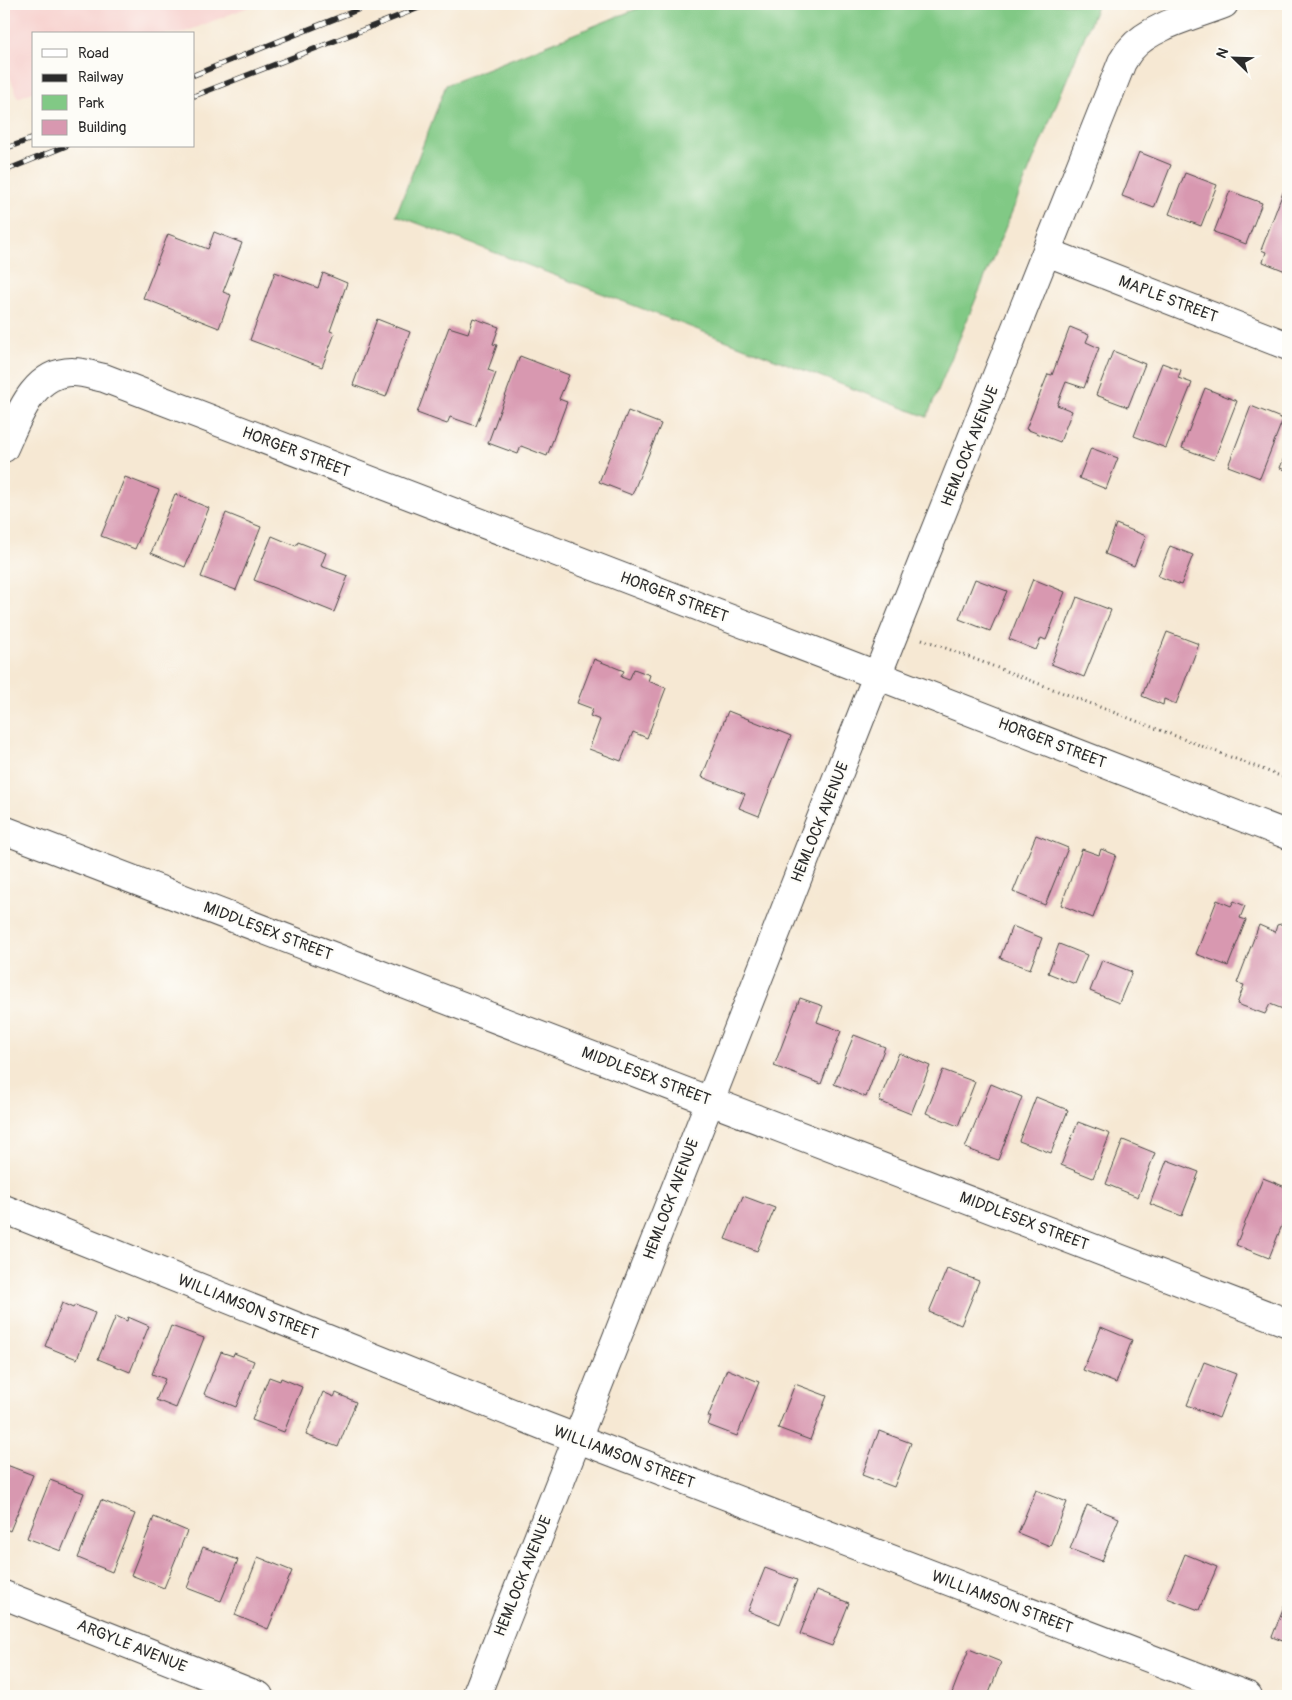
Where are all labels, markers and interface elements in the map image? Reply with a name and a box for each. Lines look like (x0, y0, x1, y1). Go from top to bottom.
legend (32, 32, 195, 148)
north arrow (1210, 32, 1260, 82)
text: Road (78, 44, 109, 63)
text: N (1213, 45, 1232, 61)
text: Railway (78, 68, 124, 87)
text: Park (78, 94, 105, 113)
text: Building (78, 118, 126, 137)
street label: MAPLE STREET (1116, 271, 1220, 327)
street label: HEMLOCK AVENUE (937, 383, 1003, 509)
street label: HORGER STREET (239, 422, 353, 482)
street label: HORGER STREET (617, 567, 731, 627)
street label: HORGER STREET (995, 713, 1109, 773)
street label: HEMLOCK AVENUE (787, 759, 853, 885)
street label: MIDDLESEX STREET (201, 897, 335, 965)
street label: MIDDLESEX STREET (579, 1042, 713, 1110)
street label: HEMLOCK AVENUE (639, 1135, 703, 1263)
street label: MIDDLESEX STREET (957, 1187, 1091, 1255)
street label: WILLIAMSON STREET (175, 1270, 321, 1344)
street label: WILLIAMSON STREET (551, 1421, 697, 1493)
street label: HEMLOCK AVENUE (490, 1513, 556, 1639)
street label: WILLIAMSON STREET (929, 1566, 1075, 1638)
street label: ARGYLE AVENUE (74, 1615, 190, 1677)

